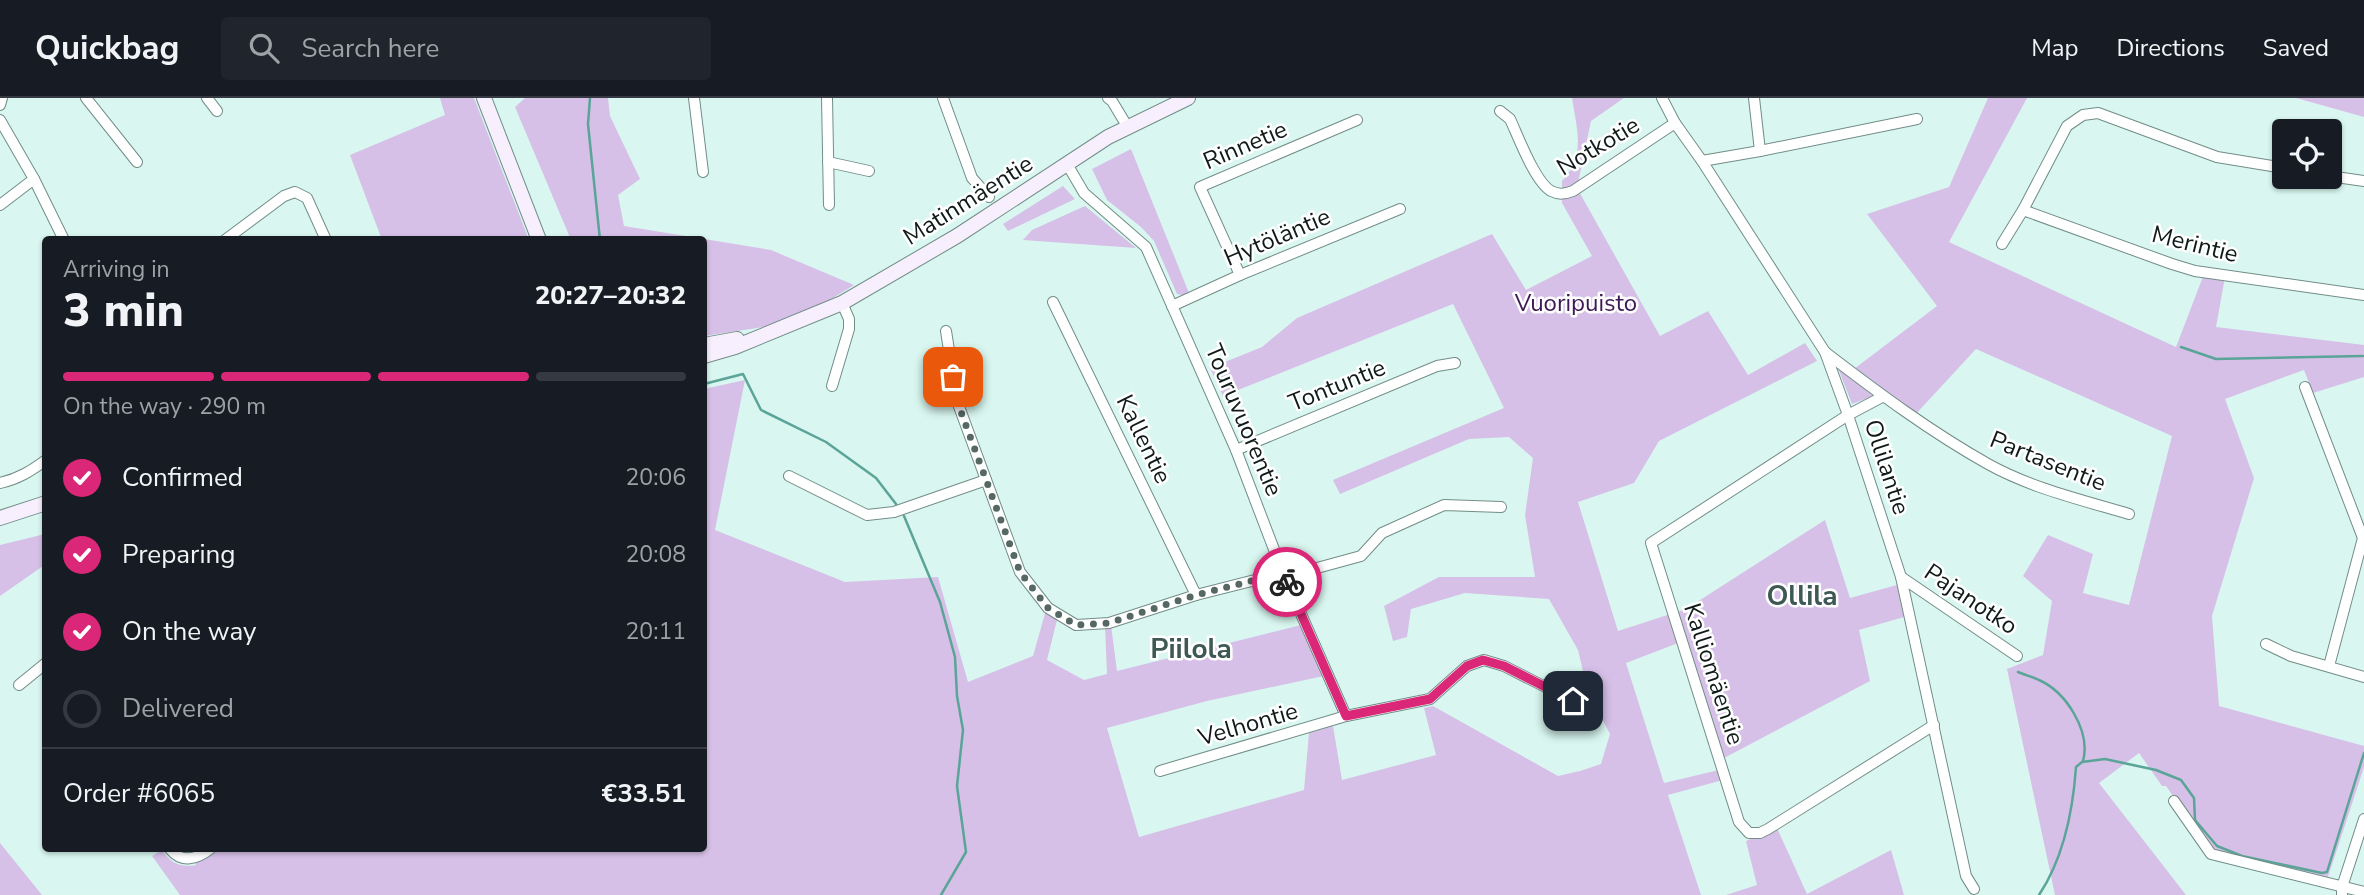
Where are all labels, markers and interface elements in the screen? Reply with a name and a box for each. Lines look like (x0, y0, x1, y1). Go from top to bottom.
search box (221, 17, 711, 80)
text: Quickbag (35, 26, 179, 71)
icon: search (245, 29, 283, 67)
text: Search here (301, 31, 439, 66)
text: Map (2031, 32, 2078, 64)
text: Directions (2116, 32, 2225, 64)
text: Saved (2263, 32, 2329, 64)
street label: Notkotie (1551, 109, 1645, 183)
street label: Rinnetie (1198, 113, 1292, 177)
map controls (2272, 119, 2342, 189)
button: locate (2272, 119, 2342, 189)
street label: Matinmäentie (897, 147, 1039, 253)
street label: Hytöläntie (1219, 200, 1335, 274)
street label: Merintie (2149, 218, 2241, 270)
text: Arriving in (63, 254, 170, 285)
text: 20:27–20:32 (535, 278, 686, 313)
text: 3 min (63, 279, 184, 342)
park label: Vuoripuisto (1514, 287, 1637, 319)
street label: Touruvuorentie (1198, 339, 1290, 501)
pin (923, 347, 983, 407)
street label: Tontuntie (1284, 351, 1390, 419)
icon: bag (934, 358, 972, 396)
street label: Kallentie (1109, 389, 1179, 489)
text: On the way · 290 m (63, 391, 266, 422)
street label: Ollilantie (1857, 415, 1917, 519)
street label: Partasentie (1985, 423, 2111, 499)
icon: check (63, 459, 101, 497)
text: Confirmed (122, 460, 243, 495)
text: 20:06 (626, 462, 686, 493)
icon: check (63, 536, 101, 574)
text: Preparing (122, 537, 235, 572)
text: 20:08 (626, 539, 686, 570)
courier (1252, 547, 1322, 617)
street label: Pajanotko (1918, 556, 2024, 642)
icon: bike (1268, 563, 1306, 601)
district label: Ollila (1766, 577, 1838, 615)
street label: Kalliomäentie (1676, 599, 1752, 749)
icon: check (63, 613, 101, 651)
text: On the way (122, 614, 256, 649)
text: 20:11 (626, 616, 686, 647)
district label: Piilola (1150, 630, 1232, 668)
pin (1543, 671, 1603, 731)
icon: home (1554, 682, 1592, 720)
text: Delivered (122, 691, 234, 726)
street label: Velhontie (1193, 695, 1302, 754)
text: Order #6065 (63, 776, 215, 811)
text: €33.51 (602, 776, 686, 811)

